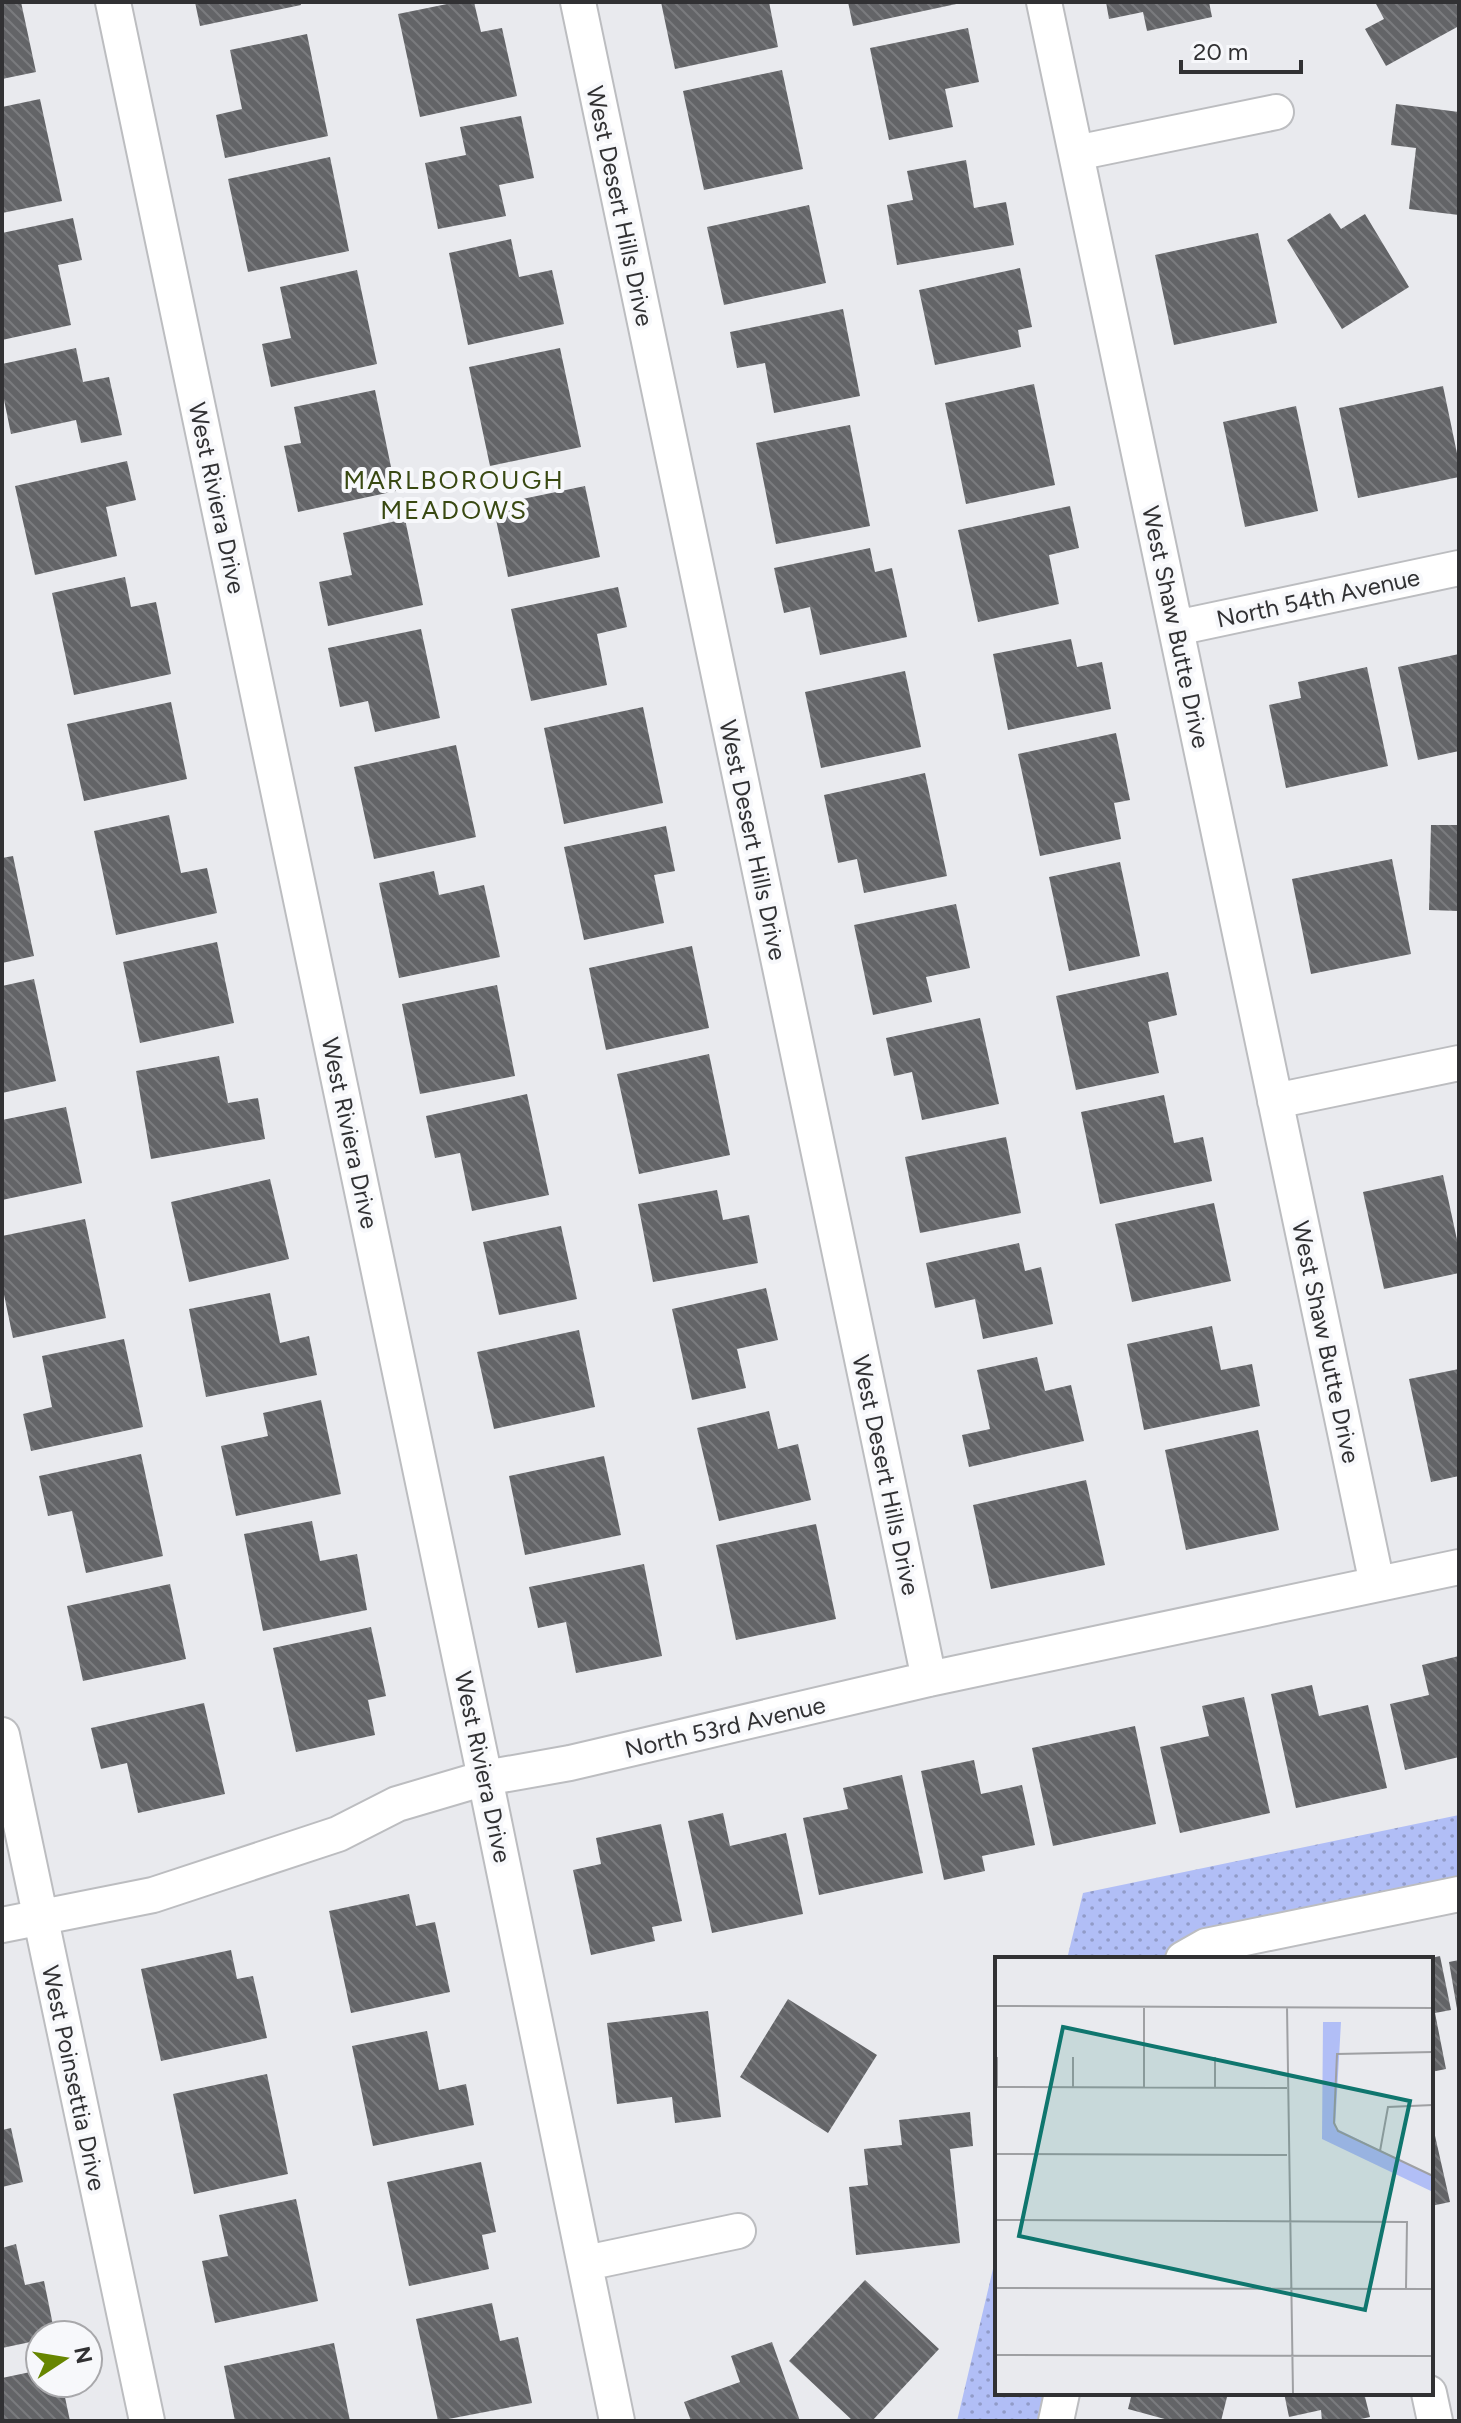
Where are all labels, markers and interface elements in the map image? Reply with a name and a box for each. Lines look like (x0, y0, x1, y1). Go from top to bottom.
scale bar (1181, 24, 1301, 74)
text: 20 m (1193, 37, 1248, 66)
street label: West Desert Hills Drive (580, 83, 660, 329)
street label: West Riviera Drive (183, 400, 251, 596)
district label: MARLBOROUGH MEADOWS (343, 464, 565, 526)
street label: West Shaw Butte Drive (1136, 503, 1216, 751)
street label: North 54th Avenue (1214, 562, 1422, 634)
street label: West Desert Hills Drive (713, 717, 793, 963)
street label: West Riviera Drive (316, 1035, 384, 1231)
street label: West Shaw Butte Drive (1286, 1218, 1366, 1466)
street label: West Desert Hills Drive (846, 1352, 926, 1598)
street label: West Riviera Drive (449, 1669, 517, 1865)
street label: North 53rd Avenue (622, 1690, 828, 1764)
inset map (995, 1957, 1433, 2395)
street label: West Poinsettia Drive (36, 1963, 112, 2193)
north arrow (24, 2319, 104, 2399)
text: N (68, 2344, 98, 2366)

